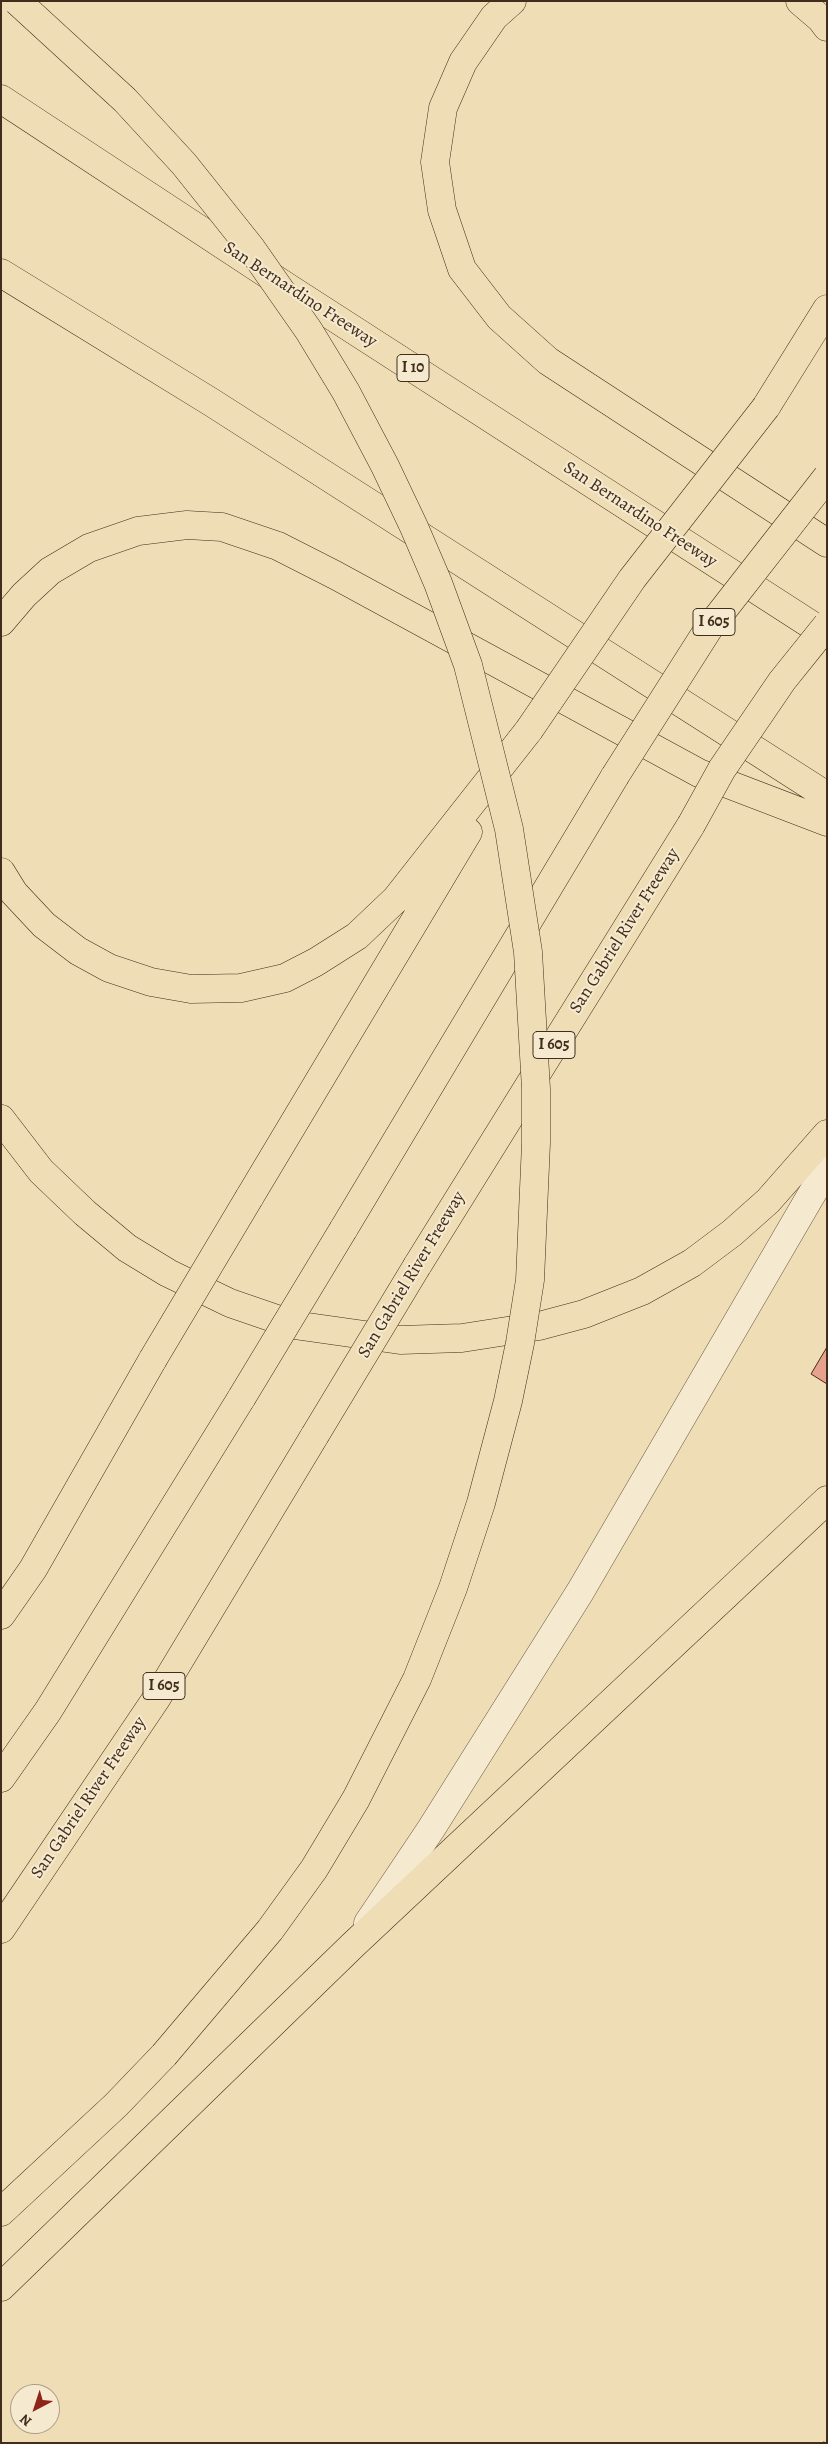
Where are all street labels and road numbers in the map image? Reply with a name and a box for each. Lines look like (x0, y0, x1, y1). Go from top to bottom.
street label: San Bernardino Freeway (219, 237, 381, 353)
road number: I 10 (397, 354, 429, 382)
street label: San Bernardino Freeway (559, 457, 721, 573)
road number: I 605 (693, 608, 735, 636)
street label: San Gabriel River Freeway (565, 844, 685, 1018)
road number: I 605 (533, 1032, 575, 1058)
street label: San Gabriel River Freeway (354, 1188, 470, 1362)
road number: I 605 (143, 1672, 185, 1700)
street label: San Gabriel River Freeway (27, 1713, 151, 1883)

